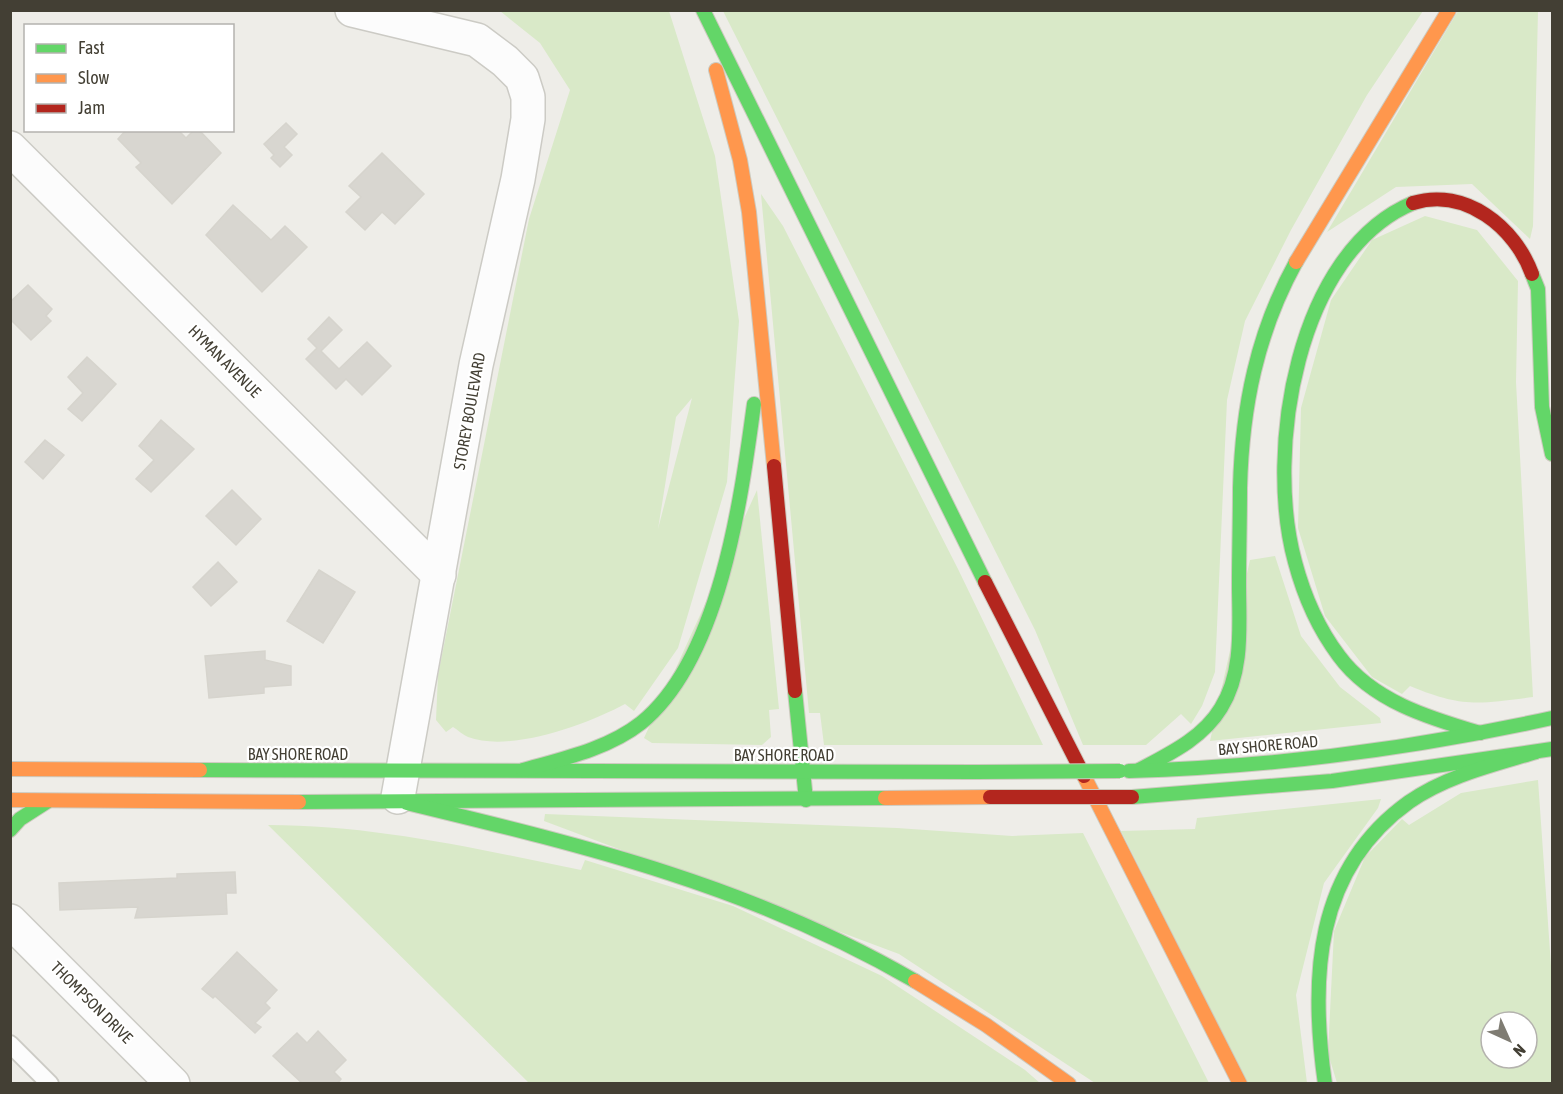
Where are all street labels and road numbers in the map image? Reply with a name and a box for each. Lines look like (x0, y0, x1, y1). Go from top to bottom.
street label: HYMAN AVENUE (185, 321, 265, 401)
street label: STOREY BOULEVARD (450, 351, 488, 471)
street label: BAY SHORE ROAD (1217, 732, 1319, 758)
street label: BAY SHORE ROAD (248, 745, 348, 763)
street label: BAY SHORE ROAD (734, 746, 834, 764)
street label: THOMPSON DRIVE (48, 958, 137, 1047)

